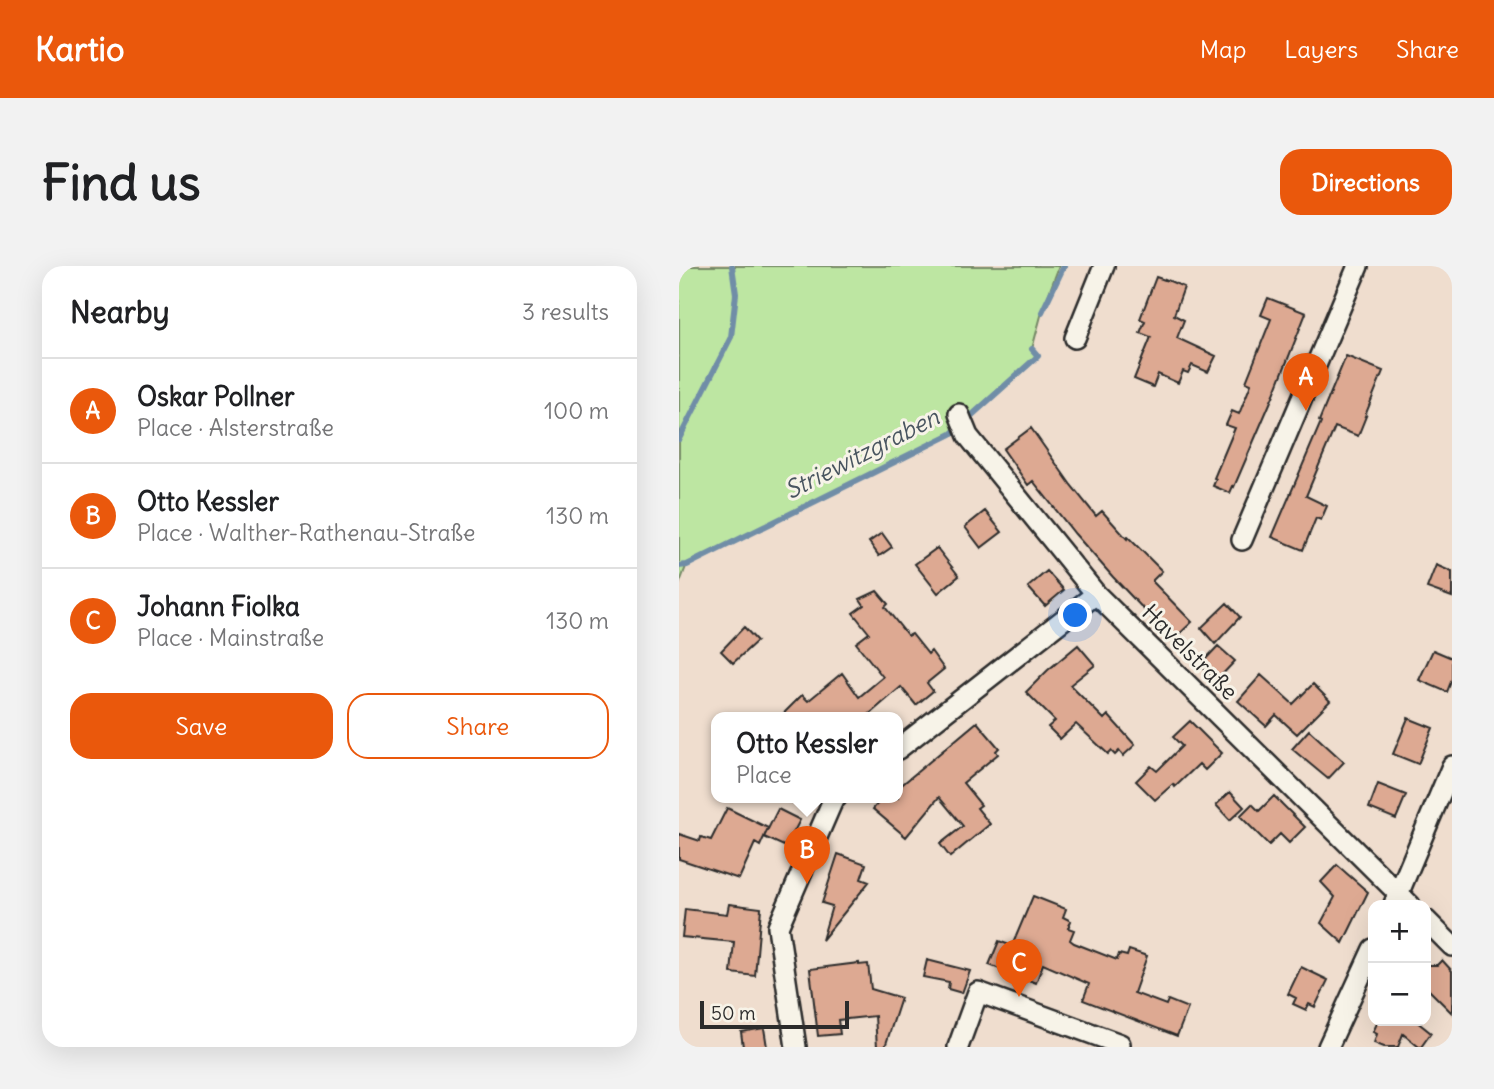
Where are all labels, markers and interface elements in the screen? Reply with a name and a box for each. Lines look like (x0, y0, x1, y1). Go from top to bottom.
text: Kartio (35, 28, 125, 70)
text: Map (1200, 34, 1246, 64)
text: Layers (1284, 34, 1358, 64)
text: Share (1396, 34, 1459, 64)
button: Directions (1280, 149, 1452, 215)
text: Find us (42, 152, 200, 213)
text: Nearby (70, 293, 170, 331)
text: 3 results (522, 297, 609, 326)
pin: A (1283, 353, 1329, 411)
text: Oskar Pollner (137, 380, 295, 413)
text: A (86, 396, 100, 425)
text: 100 m (544, 396, 609, 425)
water label: Striewitzgraben (779, 401, 945, 505)
text: Place · Alsterstraße (137, 413, 334, 442)
text: Otto Kessler (137, 485, 279, 518)
text: B (85, 501, 101, 530)
text: 130 m (546, 501, 609, 530)
text: Place · Walther-Rathenau-Straße (137, 518, 475, 547)
text: Johann Fiolka (137, 590, 300, 623)
your location (1058, 598, 1092, 632)
street label: Havelstraße (1136, 598, 1244, 706)
text: C (85, 606, 101, 635)
text: 130 m (546, 606, 609, 635)
text: Place · Mainstraße (137, 623, 324, 652)
button: Save (70, 693, 333, 759)
button: Share (347, 693, 609, 759)
popup (711, 712, 903, 803)
text: Otto Kessler (736, 727, 878, 760)
text: Place (736, 760, 792, 789)
pin: B (784, 826, 830, 884)
map controls (1368, 900, 1431, 1026)
button: + (1368, 900, 1431, 963)
pin: C (996, 939, 1042, 997)
button: − (1368, 963, 1431, 1026)
scale bar (700, 998, 849, 1030)
text: 50 m (711, 1001, 756, 1025)

